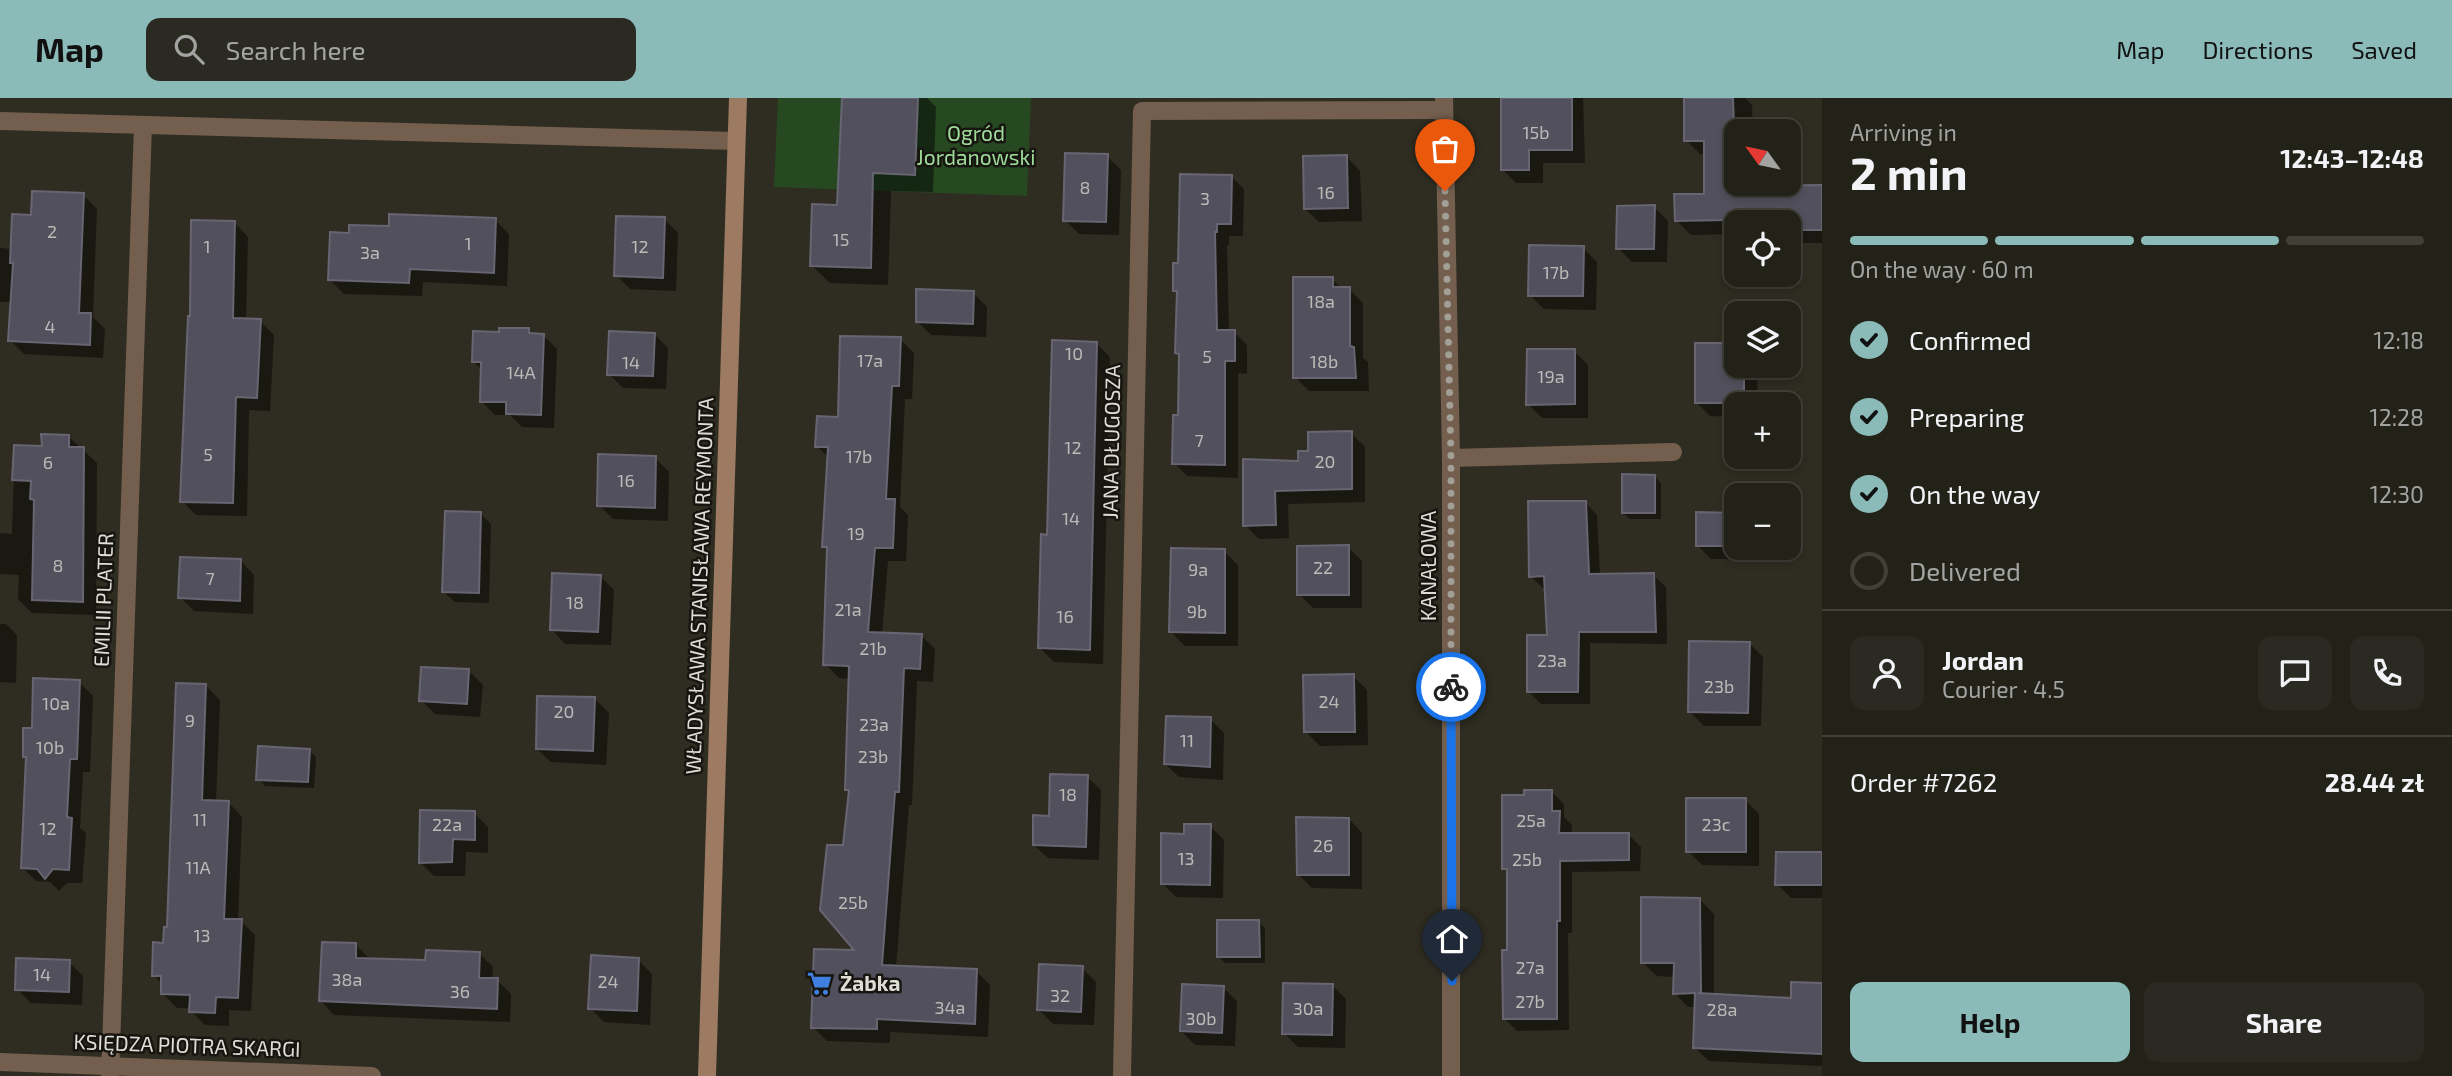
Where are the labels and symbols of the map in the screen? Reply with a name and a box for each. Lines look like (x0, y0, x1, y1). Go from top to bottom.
pin (1415, 119, 1475, 191)
north arrow (1724, 119, 1801, 196)
park label: Ogród Jordanowski (917, 120, 1035, 169)
house number: 15b (1522, 121, 1550, 143)
house number: 8 (1080, 176, 1090, 198)
house number: 16 (1317, 181, 1335, 203)
house number: 3 (1200, 187, 1210, 209)
house number: 2 (47, 220, 57, 242)
house number: 15 (833, 228, 849, 250)
house number: 1 (464, 232, 472, 254)
house number: 1 (203, 235, 211, 257)
house number: 12 (631, 235, 649, 257)
house number: 3a (360, 241, 380, 263)
house number: 17b (1543, 261, 1569, 283)
house number: 18a (1307, 290, 1335, 312)
house number: 4 (44, 315, 56, 337)
house number: 10 (1065, 342, 1083, 364)
house number: 5 (1202, 345, 1212, 367)
house number: 17a (857, 349, 883, 371)
house number: 18b (1310, 350, 1338, 372)
house number: 14 (622, 351, 640, 373)
house number: 14A (506, 361, 537, 383)
street label: JANA DŁUGOSZA (1097, 364, 1124, 520)
house number: 19a (1537, 365, 1565, 387)
street label: WŁADYSŁAWA STANISŁAWA REYMONTA (679, 397, 718, 775)
house number: 7 (1194, 429, 1204, 451)
house number: 12 (1064, 436, 1082, 458)
house number: 5 (203, 443, 213, 465)
house number: 17b (846, 445, 872, 467)
house number: 20 (1315, 450, 1335, 472)
house number: 6 (43, 451, 53, 473)
house number: 16 (617, 469, 635, 491)
house number: 14 (1062, 507, 1080, 529)
street label: KANAŁOWA (1415, 511, 1440, 621)
house number: 19 (847, 522, 865, 544)
street label: EMILII PLATER (88, 532, 117, 667)
house number: 8 (53, 554, 63, 576)
house number: 22 (1313, 556, 1333, 578)
house number: 9a (1188, 558, 1208, 580)
house number: 7 (205, 567, 215, 589)
house number: 18 (566, 591, 584, 613)
house number: 21a (834, 598, 862, 620)
house number: 9b (1187, 600, 1207, 622)
house number: 16 (1056, 605, 1074, 627)
house number: 21b (859, 637, 887, 659)
house number: 23a (1537, 649, 1567, 671)
courier (1416, 652, 1486, 722)
house number: 23b (1704, 675, 1734, 697)
house number: 24 (1318, 690, 1340, 712)
house number: 10a (42, 692, 70, 714)
house number: 20 (554, 700, 574, 722)
house number: 9 (185, 709, 195, 731)
house number: 23a (859, 713, 889, 735)
house number: 11 (1180, 729, 1194, 751)
house number: 10b (36, 736, 64, 758)
house number: 23b (858, 745, 888, 767)
house number: 18 (1059, 783, 1077, 805)
house number: 11 (193, 808, 207, 830)
house number: 25a (1516, 809, 1546, 831)
house number: 22a (432, 813, 462, 835)
house number: 23c (1702, 813, 1731, 835)
house number: 12 (39, 817, 57, 839)
house number: 26 (1313, 834, 1333, 856)
house number: 13 (1177, 847, 1195, 869)
house number: 25b (1512, 848, 1542, 870)
house number: 11A (185, 856, 212, 878)
house number: 25b (838, 891, 868, 913)
pin (1422, 909, 1482, 981)
house number: 13 (193, 924, 211, 946)
house number: 27a (1515, 956, 1545, 978)
house number: 14 (33, 963, 51, 985)
house number: 38a (332, 968, 362, 990)
house number: 24 (597, 970, 619, 992)
supermarket icon: Żabka (806, 970, 834, 998)
place label: Żabka (840, 970, 900, 995)
house number: 36 (450, 980, 470, 1002)
house number: 32 (1050, 984, 1070, 1006)
house number: 27b (1515, 990, 1545, 1012)
house number: 34a (935, 996, 965, 1018)
house number: 30a (1293, 997, 1323, 1019)
house number: 28a (1707, 998, 1737, 1020)
house number: 30b (1185, 1007, 1217, 1029)
street label: KSIĘDZA PIOTRA SKARGI (73, 1028, 301, 1061)

